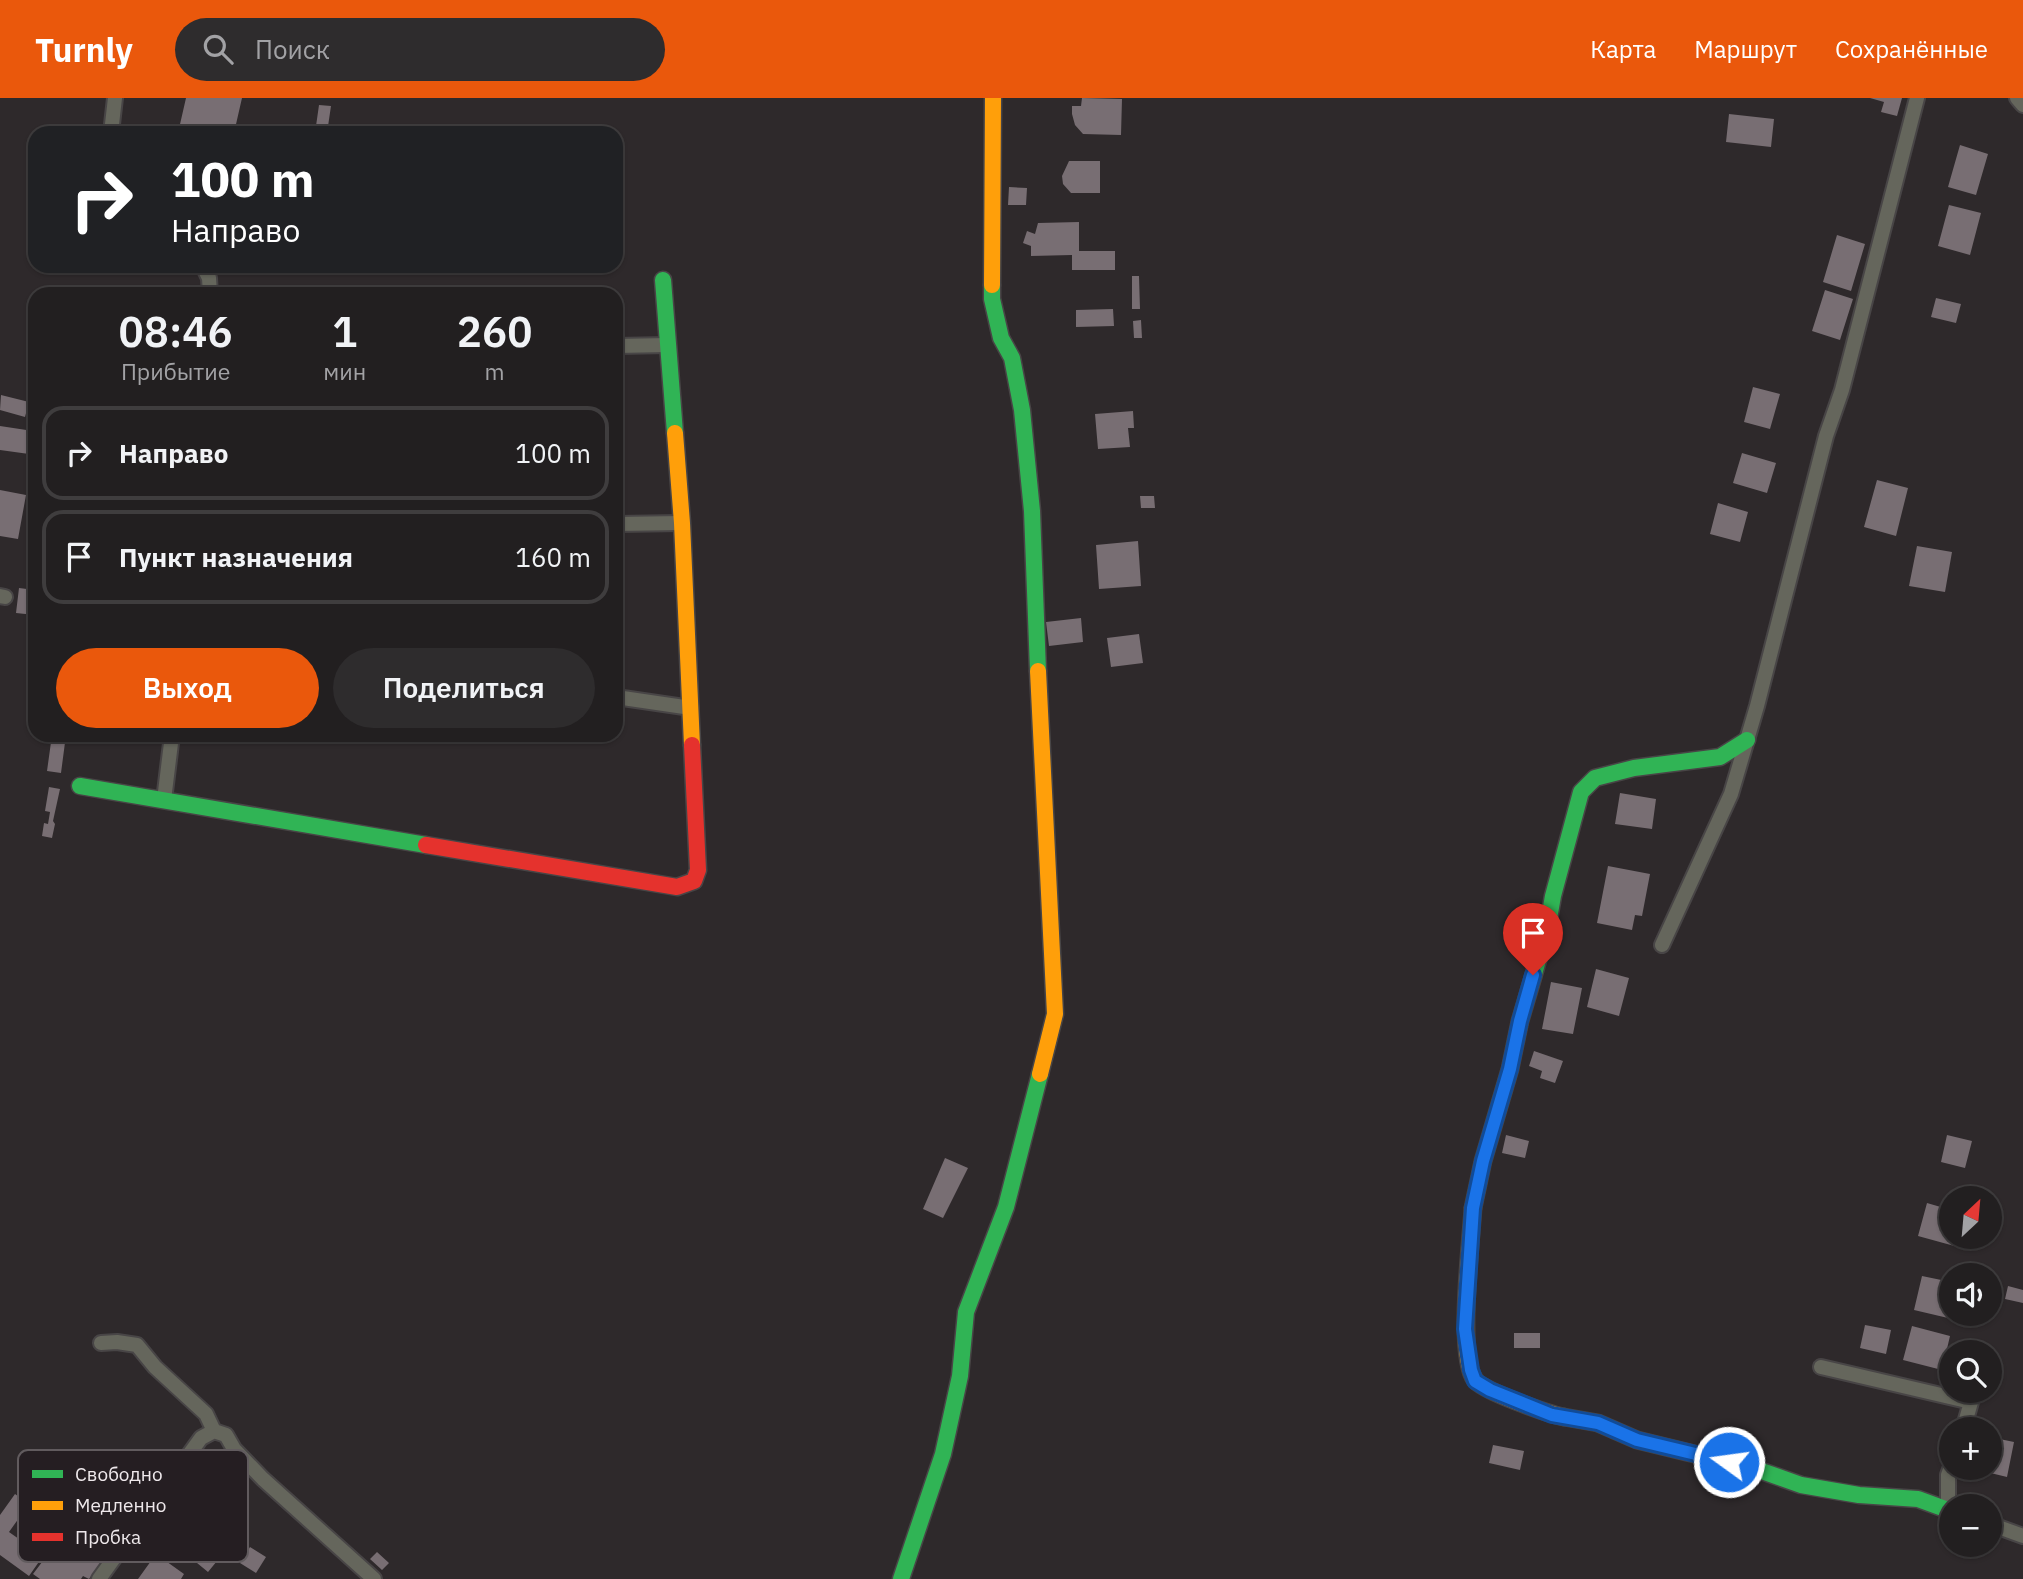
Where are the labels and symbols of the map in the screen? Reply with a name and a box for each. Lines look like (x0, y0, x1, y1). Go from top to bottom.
pin (1503, 903, 1563, 975)
north arrow (1939, 1186, 2002, 1250)
position arrow (1692, 1425, 1766, 1499)
legend (18, 1450, 248, 1562)
text: Свободно (75, 1462, 163, 1486)
text: Медленно (75, 1493, 166, 1517)
text: Пробка (75, 1525, 141, 1549)

